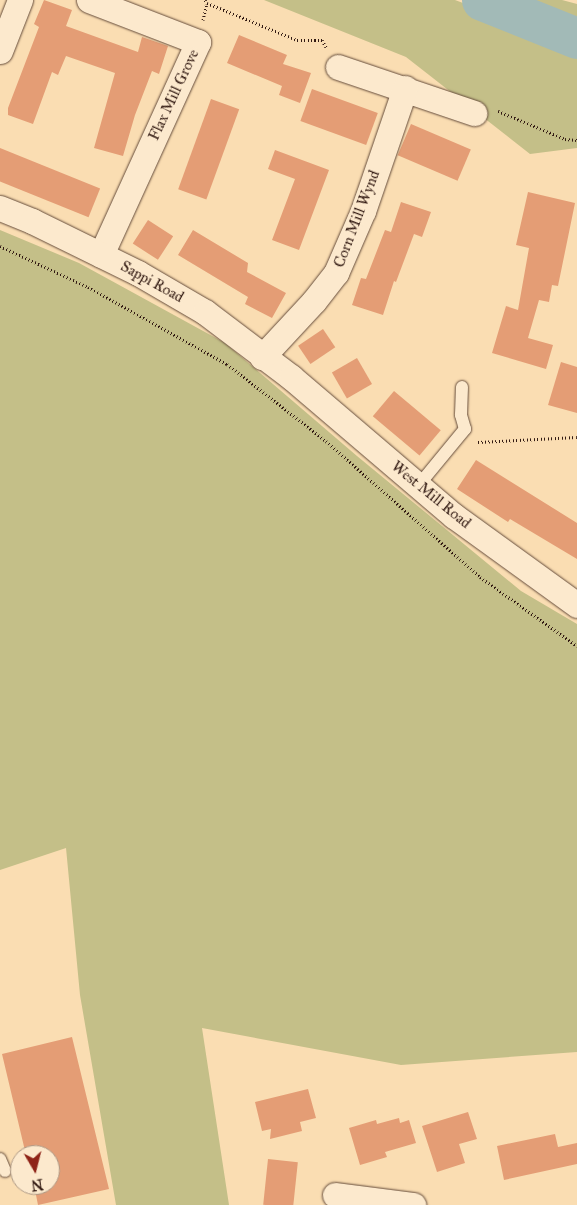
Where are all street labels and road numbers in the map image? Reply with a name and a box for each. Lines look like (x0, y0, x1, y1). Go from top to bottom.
street label: Flax Mill Grove (145, 47, 203, 143)
street label: Corn Mill Wynd (330, 168, 384, 270)
street label: Sappi Road (117, 257, 187, 307)
street label: West Mill Road (388, 458, 474, 532)

